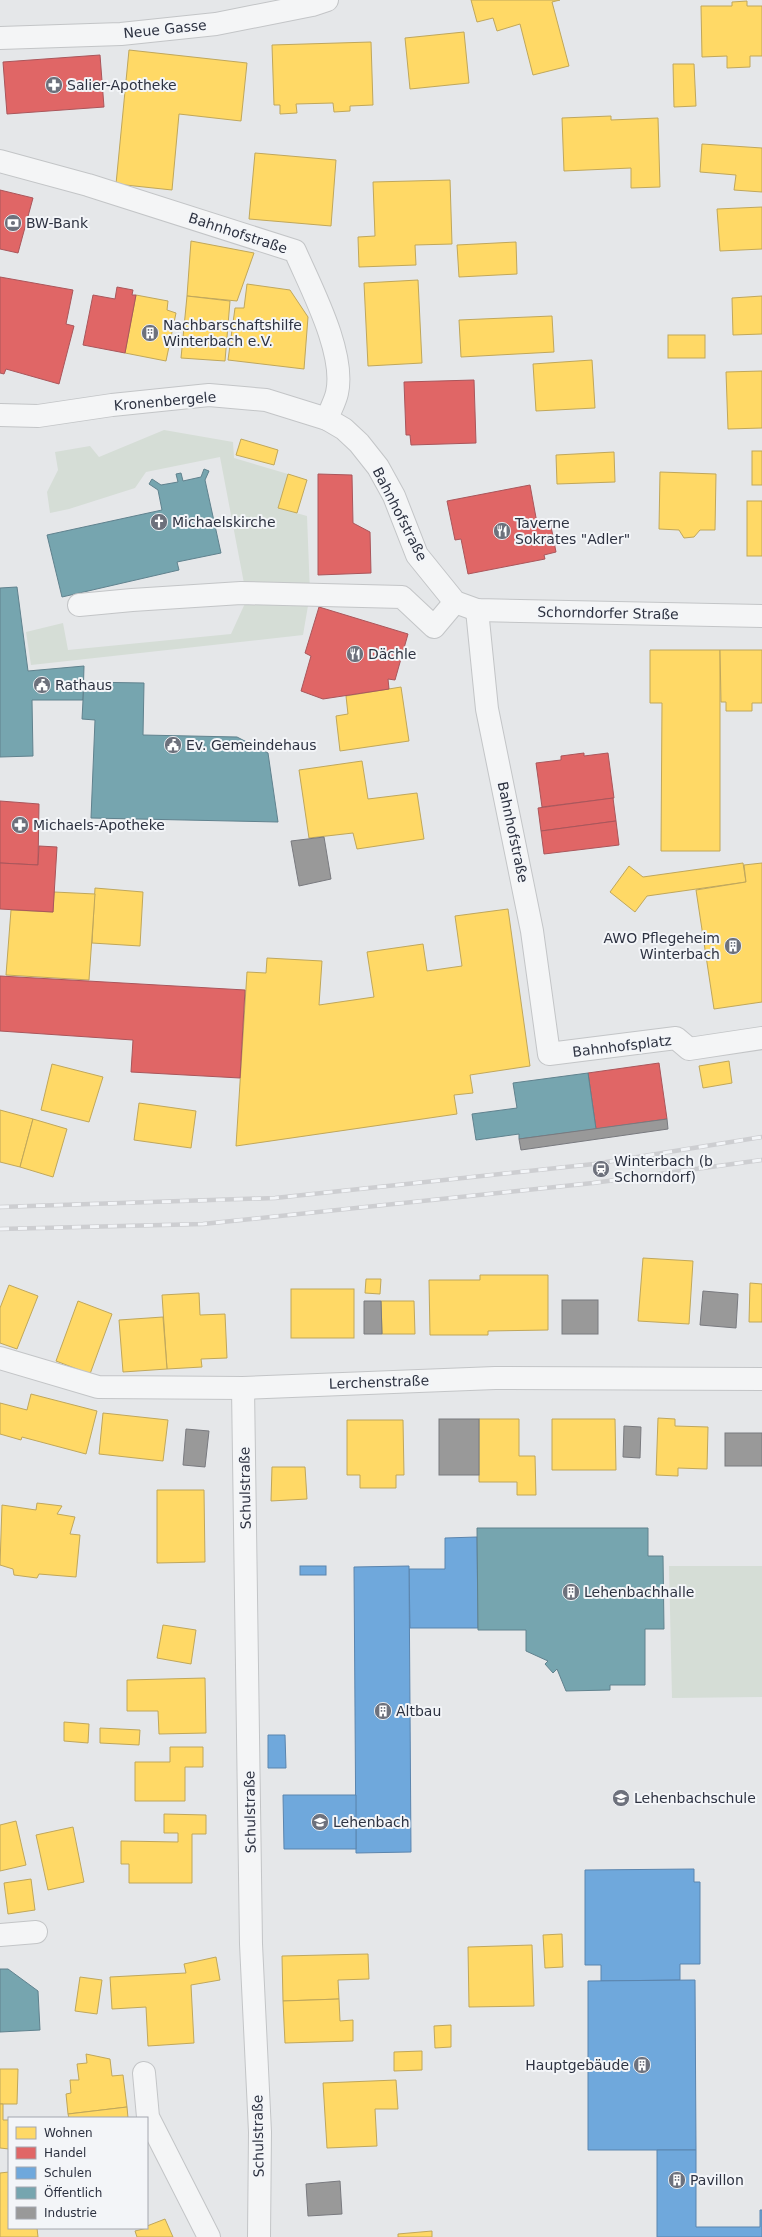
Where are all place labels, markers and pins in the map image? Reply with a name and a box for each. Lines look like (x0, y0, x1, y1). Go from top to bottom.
pharmacy icon: Salier-Apotheke (44, 75, 64, 95)
place label: Salier-Apotheke (67, 77, 177, 93)
bank icon: BW-Bank (3, 213, 23, 233)
place label: BW-Bank (26, 215, 89, 231)
place label: Nachbarschaftshilfe Winterbach e.V. (163, 317, 302, 349)
building icon: Nachbarschaftshilfe Winterbach e.V. (140, 323, 160, 343)
church icon: Michaelskirche (149, 512, 169, 532)
place label: Michaelskirche (172, 514, 276, 530)
place label: Taverne Sokrates "Adler" (514, 515, 630, 547)
restaurant icon: Taverne Sokrates "Adler" (492, 521, 512, 541)
restaurant icon: Dächle (345, 644, 365, 664)
place label: Dächle (368, 646, 416, 662)
public building icon: Rathaus (32, 675, 52, 695)
place label: Rathaus (55, 677, 112, 693)
public building icon: Ev. Gemeindehaus (163, 735, 183, 755)
place label: Ev. Gemeindehaus (186, 737, 317, 753)
pharmacy icon: Michaels-Apotheke (10, 815, 30, 835)
place label: Michaels-Apotheke (33, 817, 165, 833)
place label: AWO Pflegeheim Winterbach (603, 930, 720, 962)
building icon: AWO Pflegeheim Winterbach (723, 936, 743, 956)
place label: Winterbach (b Schorndorf) (614, 1153, 713, 1185)
station icon: Winterbach (b Schorndorf) (591, 1159, 611, 1179)
building icon: Lehenbachhalle (561, 1582, 581, 1602)
place label: Lehenbachhalle (584, 1584, 694, 1600)
building icon: Altbau (373, 1701, 393, 1721)
place label: Altbau (396, 1703, 441, 1719)
school or university icon: Lehenbachschule (611, 1788, 631, 1808)
place label: Lehenbachschule (634, 1790, 756, 1806)
school or university icon: Lehenbach (310, 1812, 330, 1832)
place label: Lehenbach (333, 1814, 410, 1830)
building icon: Hauptgebäude (632, 2055, 652, 2075)
place label: Hauptgebäude (525, 2057, 629, 2073)
building icon: Pavillon (667, 2170, 687, 2190)
place label: Pavillon (690, 2172, 744, 2188)

